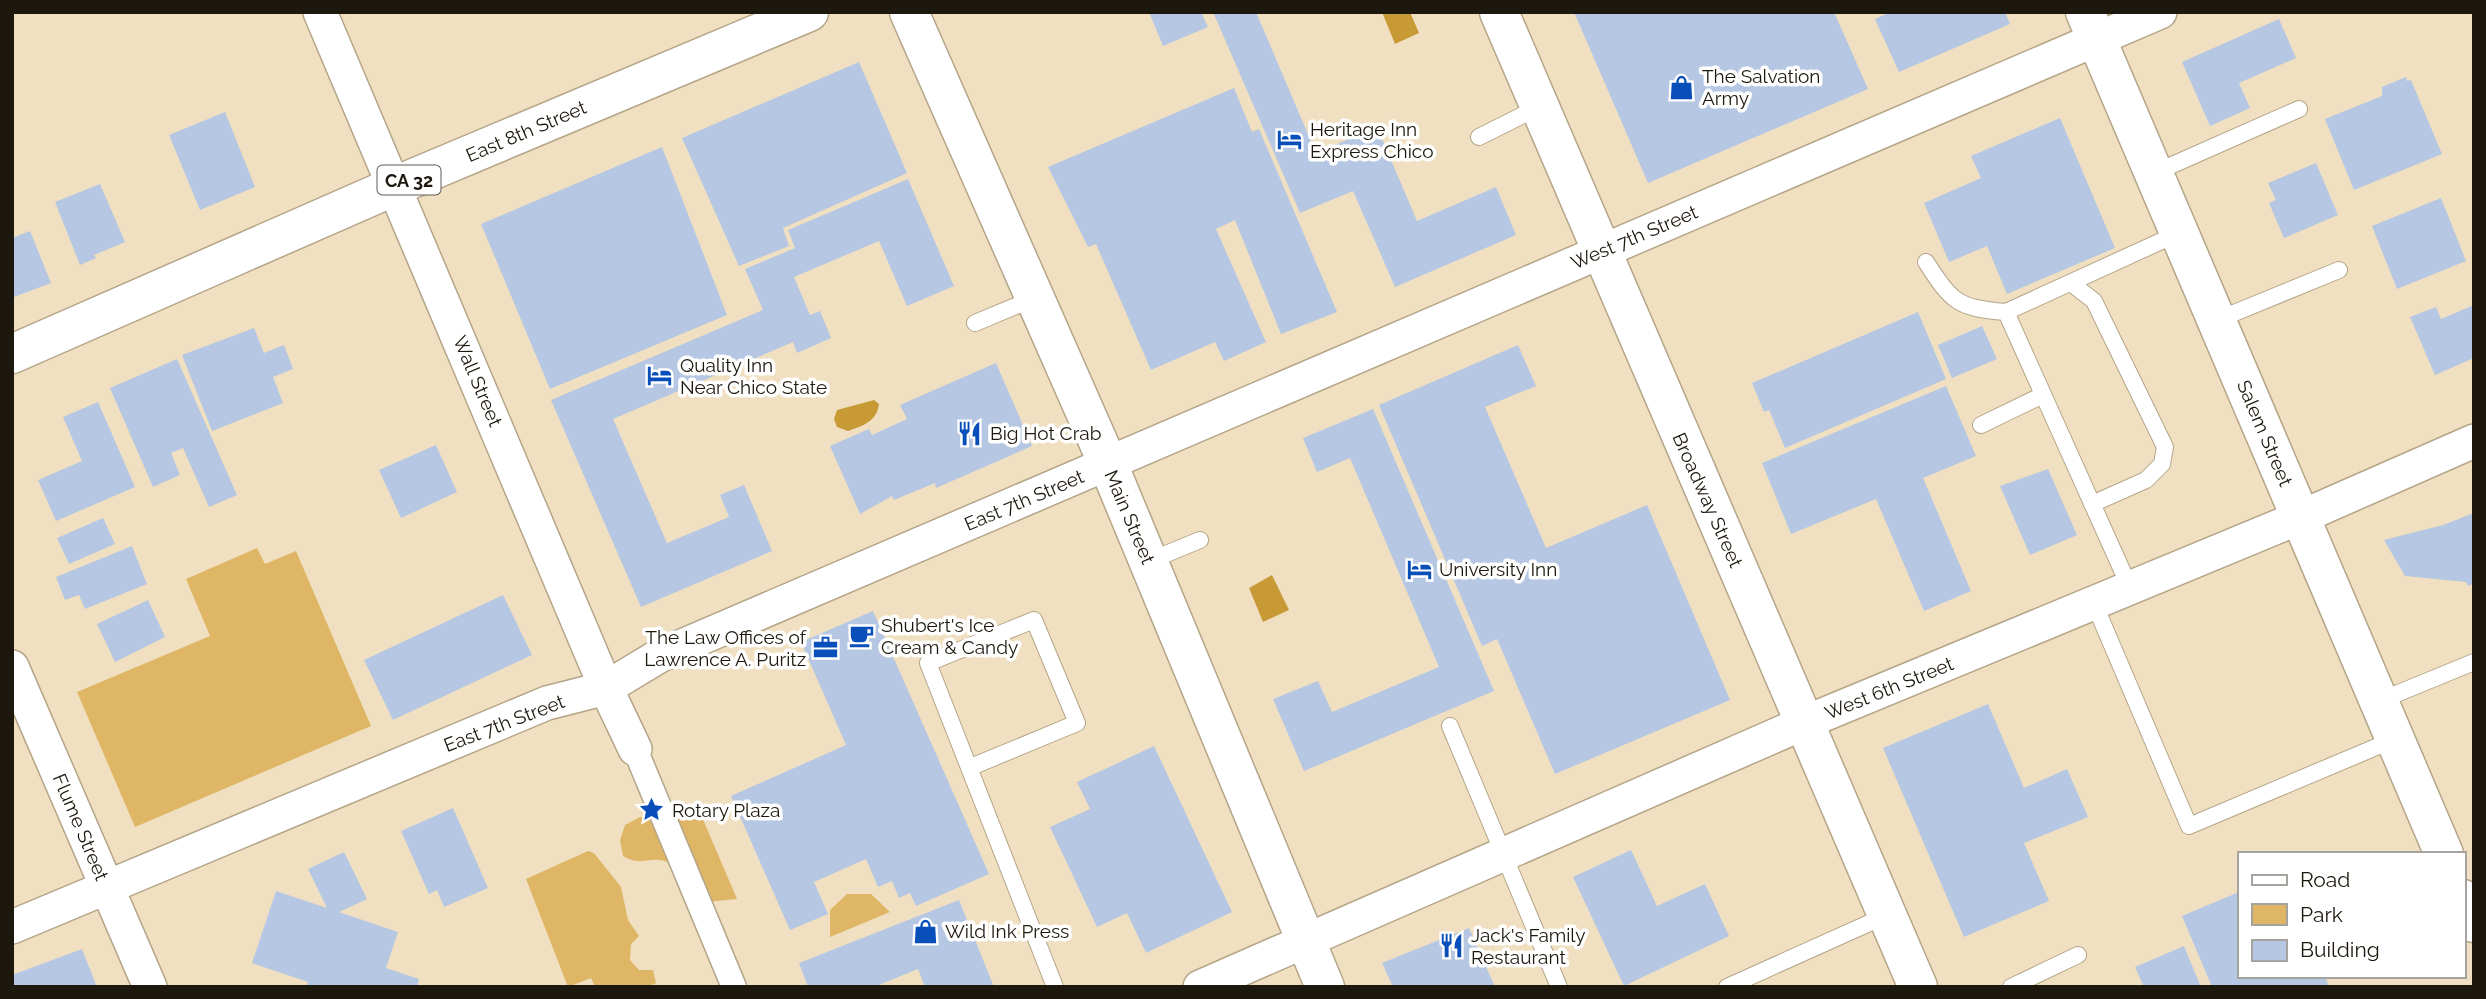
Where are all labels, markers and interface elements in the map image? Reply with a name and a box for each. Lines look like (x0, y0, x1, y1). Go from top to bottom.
place label: The Salvation Army (1702, 65, 1820, 109)
shop icon: The Salvation Army (1668, 73, 1696, 101)
street label: East 8th Street (463, 96, 590, 166)
place label: Heritage Inn Express Chico (1310, 118, 1433, 162)
hotel icon: Heritage Inn Express Chico (1276, 126, 1304, 154)
road number: CA 32 (378, 166, 440, 195)
street label: West 7th Street (1567, 200, 1701, 274)
street label: Wall Street (449, 332, 507, 430)
place label: Quality Inn Near Chico State (680, 354, 827, 398)
hotel icon: Quality Inn Near Chico State (646, 362, 674, 390)
street label: Salem Street (2233, 377, 2297, 490)
restaurant icon: Big Hot Crab (956, 419, 984, 447)
place label: Big Hot Crab (990, 422, 1101, 444)
street label: Broadway Street (1668, 429, 1748, 571)
street label: East 7th Street (961, 465, 1088, 535)
street label: Main Street (1100, 467, 1160, 568)
hotel icon: University Inn (1405, 555, 1433, 583)
place label: University Inn (1439, 558, 1557, 580)
place label: Shubert's Ice Cream & Candy (881, 614, 1018, 658)
cafe icon: Shubert's Ice Cream & Candy (847, 622, 875, 650)
place label: The Law Offices of Lawrence A. Puritz (644, 626, 807, 670)
office icon: The Law Offices of Lawrence A. Puritz (812, 634, 840, 662)
street label: West 6th Street (1822, 652, 1957, 724)
street label: East 7th Street (441, 690, 568, 756)
street label: Flume Street (49, 770, 114, 884)
place icon: Rotary Plaza (638, 796, 666, 824)
place label: Rotary Plaza (672, 799, 780, 821)
legend (2238, 852, 2465, 978)
text: Road (2300, 867, 2350, 892)
text: Park (2300, 902, 2343, 927)
shop icon: Wild Ink Press (911, 917, 939, 945)
place label: Wild Ink Press (945, 920, 1069, 942)
place label: Jack's Family Restaurant (1471, 924, 1586, 968)
restaurant icon: Jack's Family Restaurant (1437, 932, 1465, 960)
text: Building (2300, 937, 2380, 962)

